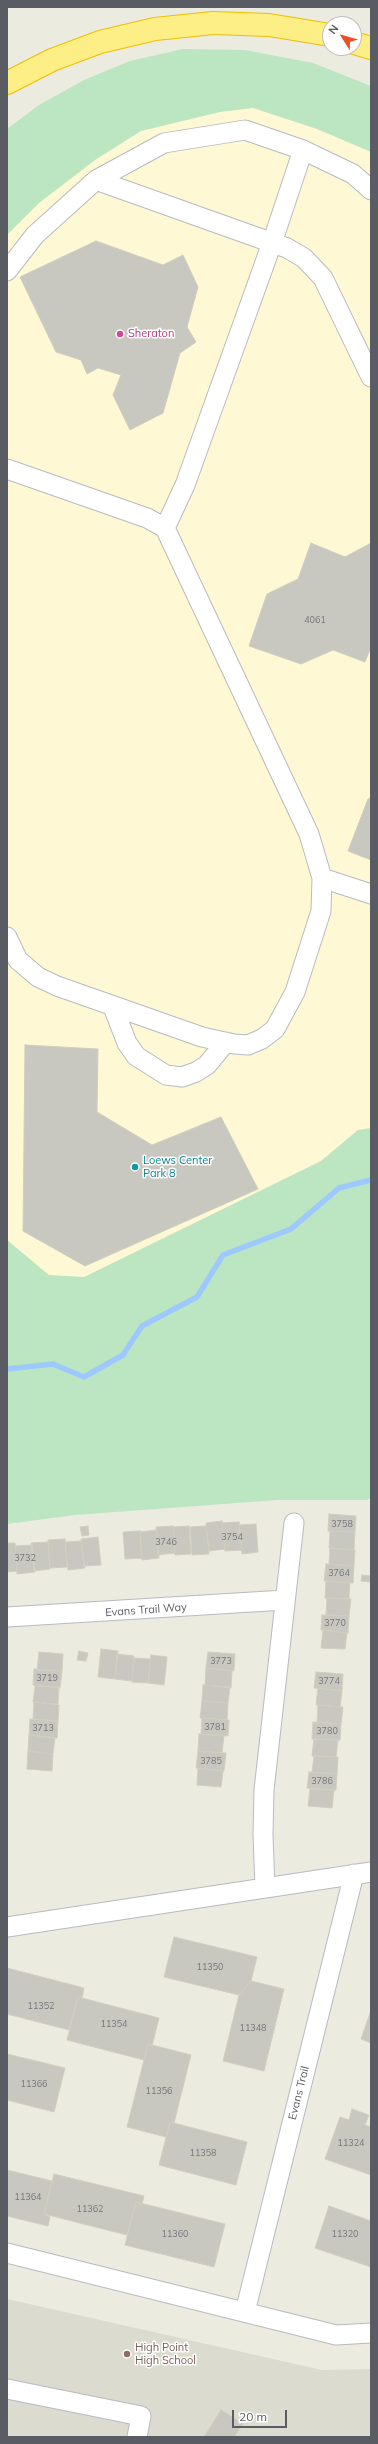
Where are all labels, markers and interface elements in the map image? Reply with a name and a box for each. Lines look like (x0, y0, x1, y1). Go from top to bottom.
north arrow (322, 16, 362, 56)
text: N (325, 22, 341, 37)
place label: Sheraton (128, 327, 174, 341)
marker: Sheraton (115, 329, 125, 339)
house number: 4061 (304, 615, 326, 625)
place label: Loews Center Park 8 (143, 1154, 212, 1180)
marker: Loews Center Park 8 (130, 1162, 140, 1172)
house number: 3758 (331, 1519, 353, 1529)
house number: 3754 (221, 1532, 243, 1542)
house number: 3746 (155, 1537, 177, 1547)
house number: 3732 (14, 1553, 36, 1563)
house number: 3764 (328, 1568, 350, 1578)
street label: Evans Trail Way (105, 1601, 187, 1619)
house number: 3770 (324, 1618, 346, 1628)
house number: 3773 (210, 1656, 232, 1666)
house number: 3719 (36, 1673, 58, 1683)
house number: 3774 (318, 1676, 340, 1686)
house number: 3781 (204, 1722, 226, 1732)
house number: 3713 (32, 1723, 54, 1733)
house number: 3780 (316, 1726, 338, 1736)
house number: 3785 (200, 1756, 222, 1766)
house number: 3786 (311, 1776, 333, 1786)
house number: 11350 (197, 1962, 223, 1972)
house number: 11352 (28, 2001, 54, 2011)
house number: 11354 (101, 2019, 127, 2029)
house number: 11348 (240, 2023, 266, 2033)
street label: Evans Trail (286, 2065, 312, 2121)
house number: 11366 (21, 2079, 47, 2089)
house number: 11356 (146, 2086, 172, 2096)
house number: 11324 (338, 2138, 364, 2148)
house number: 11358 (190, 2148, 216, 2158)
house number: 11364 (15, 2192, 41, 2202)
house number: 11362 (77, 2204, 103, 2214)
house number: 11360 (162, 2229, 188, 2239)
house number: 11320 (332, 2229, 358, 2239)
place label: High Point High School (135, 2341, 196, 2367)
marker: High Point High School (122, 2349, 132, 2359)
scale bar (234, 2402, 289, 2428)
text: 20 m (239, 2409, 267, 2424)

